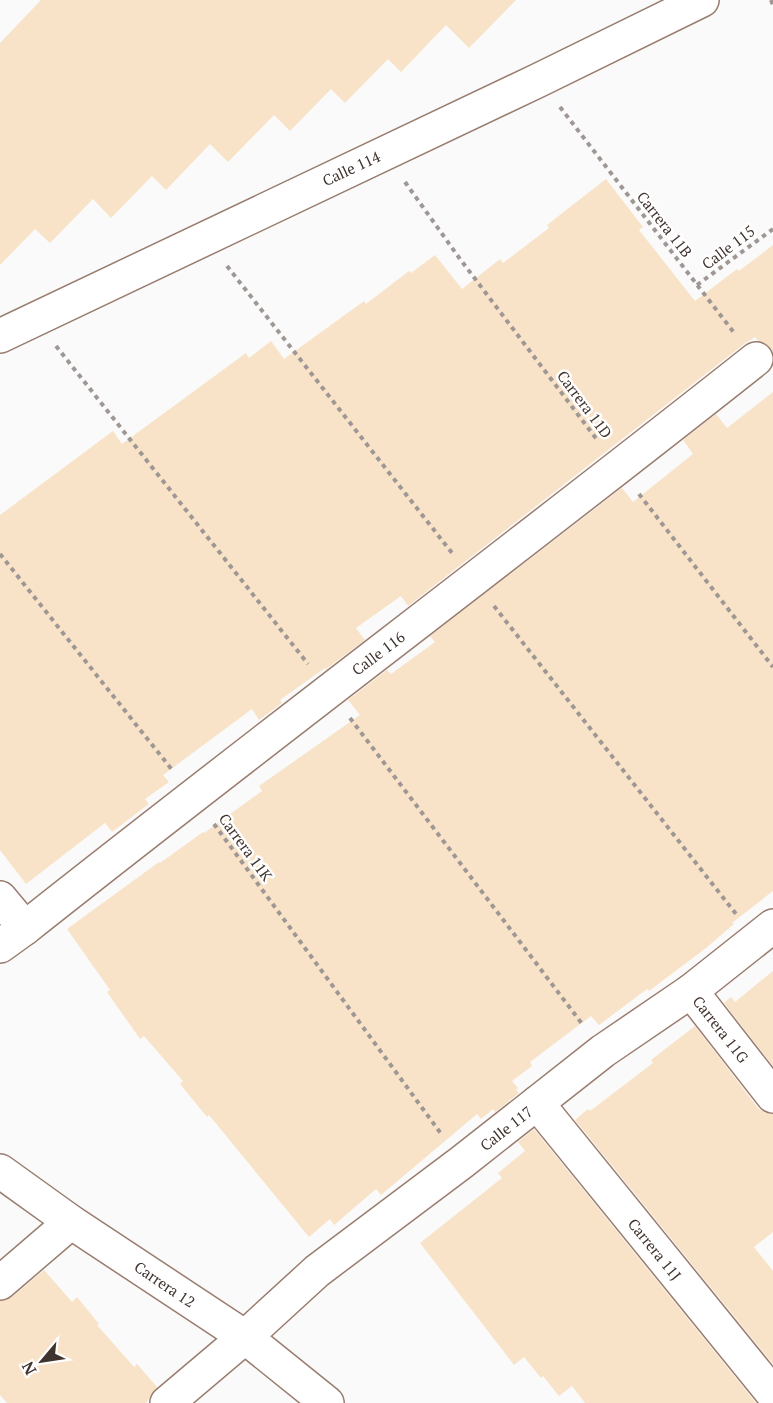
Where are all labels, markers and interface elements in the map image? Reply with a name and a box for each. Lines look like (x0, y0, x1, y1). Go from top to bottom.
street label: Calle 114 (319, 146, 383, 190)
street label: Carrera 11B (633, 187, 697, 261)
street label: Calle 115 (697, 221, 759, 273)
street label: Carrera 11D (553, 366, 617, 442)
street label: Calle 116 (347, 627, 409, 679)
street label: Carrera 11K (215, 809, 277, 885)
street label: Carrera 11G (689, 991, 754, 1067)
street label: Calle 117 (476, 1101, 536, 1155)
street label: Carrera 11J (624, 1214, 686, 1284)
street label: Carrera 12 (131, 1256, 199, 1312)
north arrow (12, 1331, 72, 1391)
text: N (16, 1358, 41, 1379)

